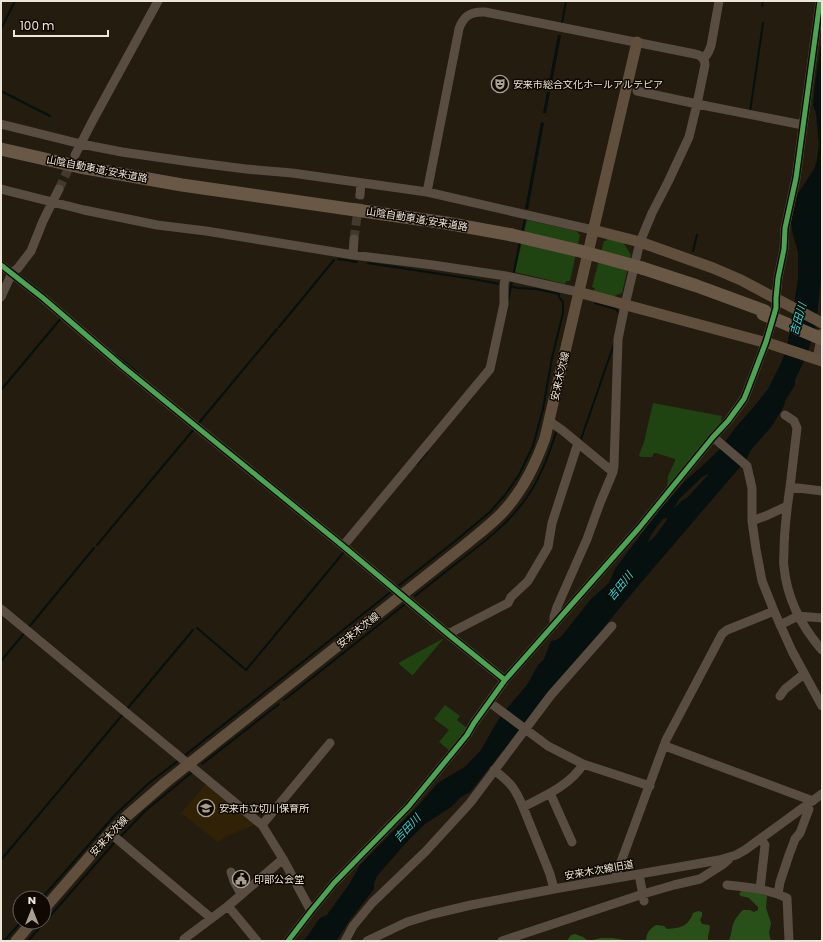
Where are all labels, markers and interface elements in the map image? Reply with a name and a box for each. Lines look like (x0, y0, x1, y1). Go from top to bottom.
scale bar (14, 12, 108, 38)
text: 100 m (20, 17, 54, 34)
theatre icon: 安来市総合文化ホールアルテピア (490, 74, 510, 94)
place label: 安来市総合文化ホールアルテピア (513, 77, 663, 92)
street label: 山陰自動車道;安来道路 (45, 152, 149, 186)
street label: 山陰自動車道;安来道路 (365, 204, 469, 234)
water label: 吉田川 (786, 300, 811, 337)
street label: 安来木次線 (547, 350, 573, 402)
water label: 吉田川 (603, 567, 637, 604)
street label: 安来木次線 (334, 609, 382, 651)
school or university icon: 安来市立切川保育所 (196, 798, 216, 818)
place label: 安来市立切川保育所 (219, 801, 309, 816)
water label: 吉田川 (390, 810, 425, 846)
street label: 安来木次線 (86, 813, 132, 859)
street label: 安来木次線旧道 (563, 857, 635, 883)
public building icon: 印部公会堂 (231, 869, 251, 889)
place label: 印部公会堂 (254, 872, 304, 887)
north arrow (12, 890, 52, 930)
text: N (28, 892, 36, 908)

